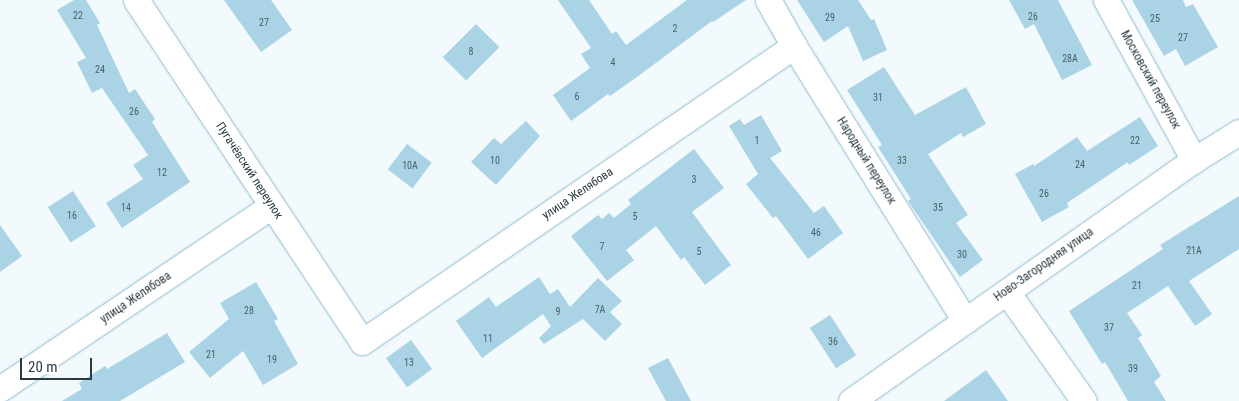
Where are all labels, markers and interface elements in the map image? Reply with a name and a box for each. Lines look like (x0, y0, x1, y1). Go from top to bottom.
house number: 22 (73, 10, 83, 22)
house number: 26 (1028, 11, 1038, 23)
house number: 29 (825, 12, 835, 24)
house number: 25 (1150, 13, 1160, 25)
house number: 27 (259, 17, 269, 29)
house number: 2 (673, 23, 677, 35)
street label: Московский переулок (1117, 28, 1183, 132)
house number: 27 (1178, 32, 1188, 44)
house number: 8 (469, 46, 473, 58)
house number: 28А (1062, 53, 1078, 65)
house number: 4 (611, 57, 615, 69)
house number: 24 (95, 64, 105, 76)
house number: 6 (575, 91, 579, 103)
house number: 31 (873, 92, 883, 104)
house number: 26 (129, 106, 139, 118)
street label: Народный переулок (833, 115, 899, 207)
street label: Пугачёвский переулок (212, 120, 286, 222)
house number: 1 (755, 135, 759, 147)
house number: 22 (1130, 135, 1140, 147)
house number: 10 (490, 155, 500, 167)
house number: 33 (897, 155, 907, 167)
house number: 24 (1075, 159, 1085, 171)
house number: 10А (402, 160, 418, 172)
street label: улица Желябова (540, 165, 616, 223)
house number: 12 (157, 167, 167, 179)
house number: 3 (692, 174, 696, 186)
house number: 26 (1039, 188, 1049, 200)
house number: 14 (121, 202, 131, 214)
house number: 35 (933, 202, 943, 214)
house number: 16 (67, 210, 77, 222)
house number: 5 (633, 211, 637, 223)
street label: Ново-Загородняя улица (991, 225, 1097, 305)
house number: 46 (811, 227, 821, 239)
house number: 7 (600, 241, 604, 253)
house number: 21А (1186, 245, 1202, 257)
house number: 5 (697, 246, 701, 258)
house number: 30 (957, 249, 967, 261)
street label: улица Желябова (98, 269, 174, 327)
house number: 21 (1132, 280, 1142, 292)
house number: 7А (595, 304, 605, 316)
house number: 28 (244, 305, 254, 317)
house number: 9 (556, 306, 560, 318)
house number: 37 (1104, 322, 1114, 334)
house number: 11 (483, 333, 493, 345)
house number: 36 (828, 336, 838, 348)
scale bar (22, 348, 95, 380)
house number: 21 (206, 349, 216, 361)
house number: 19 (267, 354, 277, 366)
house number: 13 (404, 357, 414, 369)
text: 20 m (28, 358, 58, 376)
house number: 39 (1128, 363, 1138, 375)

